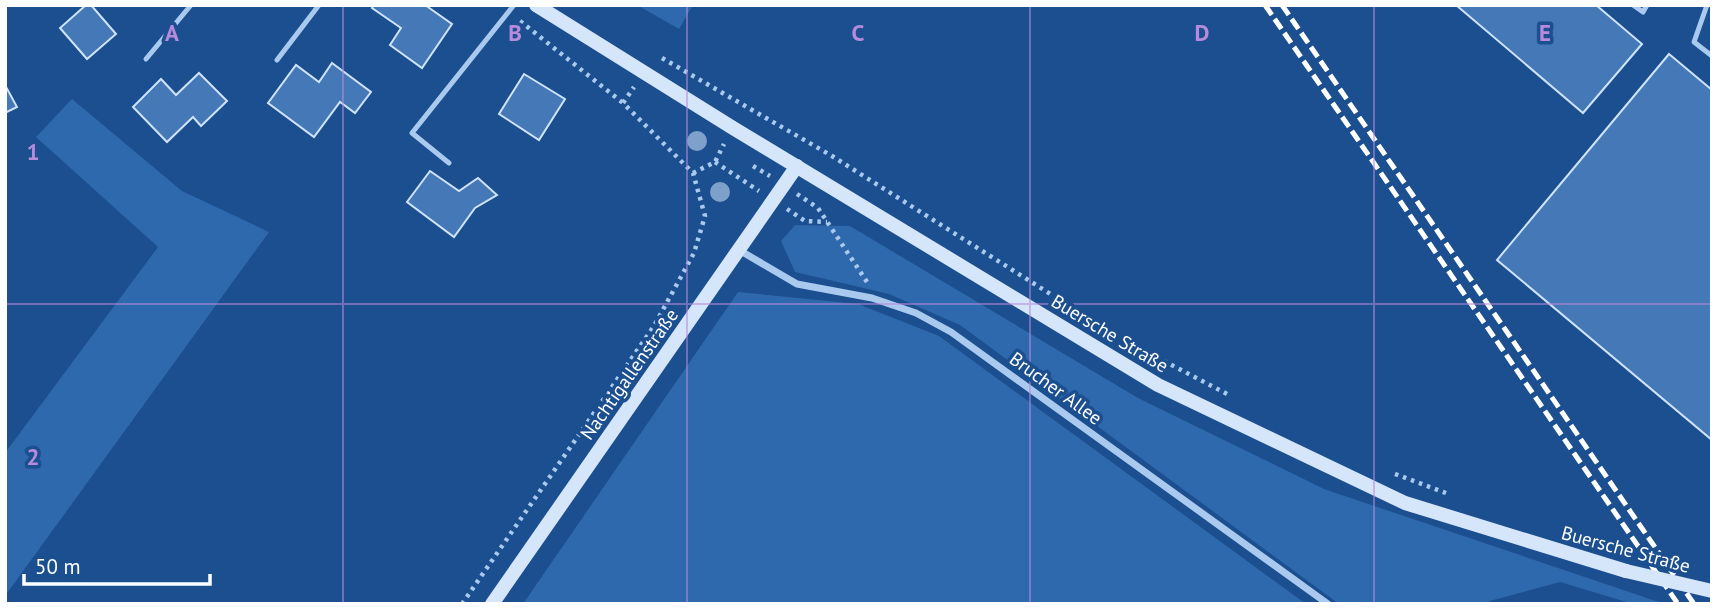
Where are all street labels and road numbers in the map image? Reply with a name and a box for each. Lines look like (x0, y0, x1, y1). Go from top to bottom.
street label: Buersche Straße (1047, 289, 1173, 377)
street label: Nachtigallenstraße (575, 304, 683, 444)
street label: Brucher Allee (1005, 346, 1107, 430)
street label: Buersche Straße (1559, 520, 1693, 578)

